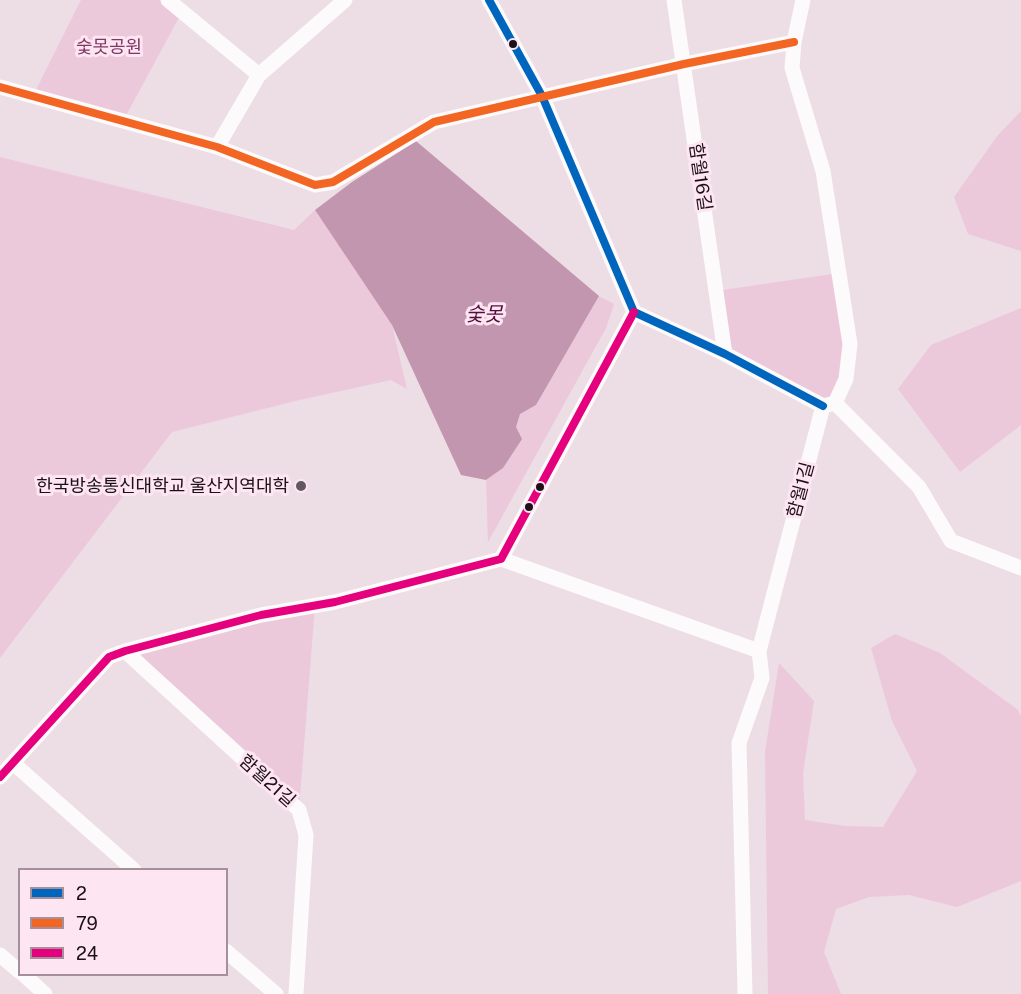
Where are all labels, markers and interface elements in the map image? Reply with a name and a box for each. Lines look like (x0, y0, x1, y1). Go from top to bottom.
park label: 숯못공원 (76, 36, 142, 58)
unlabelled marker (507, 38, 519, 50)
street label: 함월16길 (685, 142, 715, 212)
water label: 숯못 (466, 303, 502, 327)
street label: 함월1길 (783, 460, 819, 520)
place label: 한국방송통신대학교 울산지역대학 (36, 475, 289, 497)
marker: 한국방송통신대학교 울산지역대학 (294, 479, 308, 493)
unlabelled marker (534, 481, 546, 493)
unlabelled marker (523, 501, 535, 513)
street label: 함월21길 (235, 750, 299, 812)
legend (18, 868, 228, 976)
text: 2 (76, 883, 87, 904)
text: 79 (76, 913, 98, 934)
text: 24 (76, 943, 98, 964)

